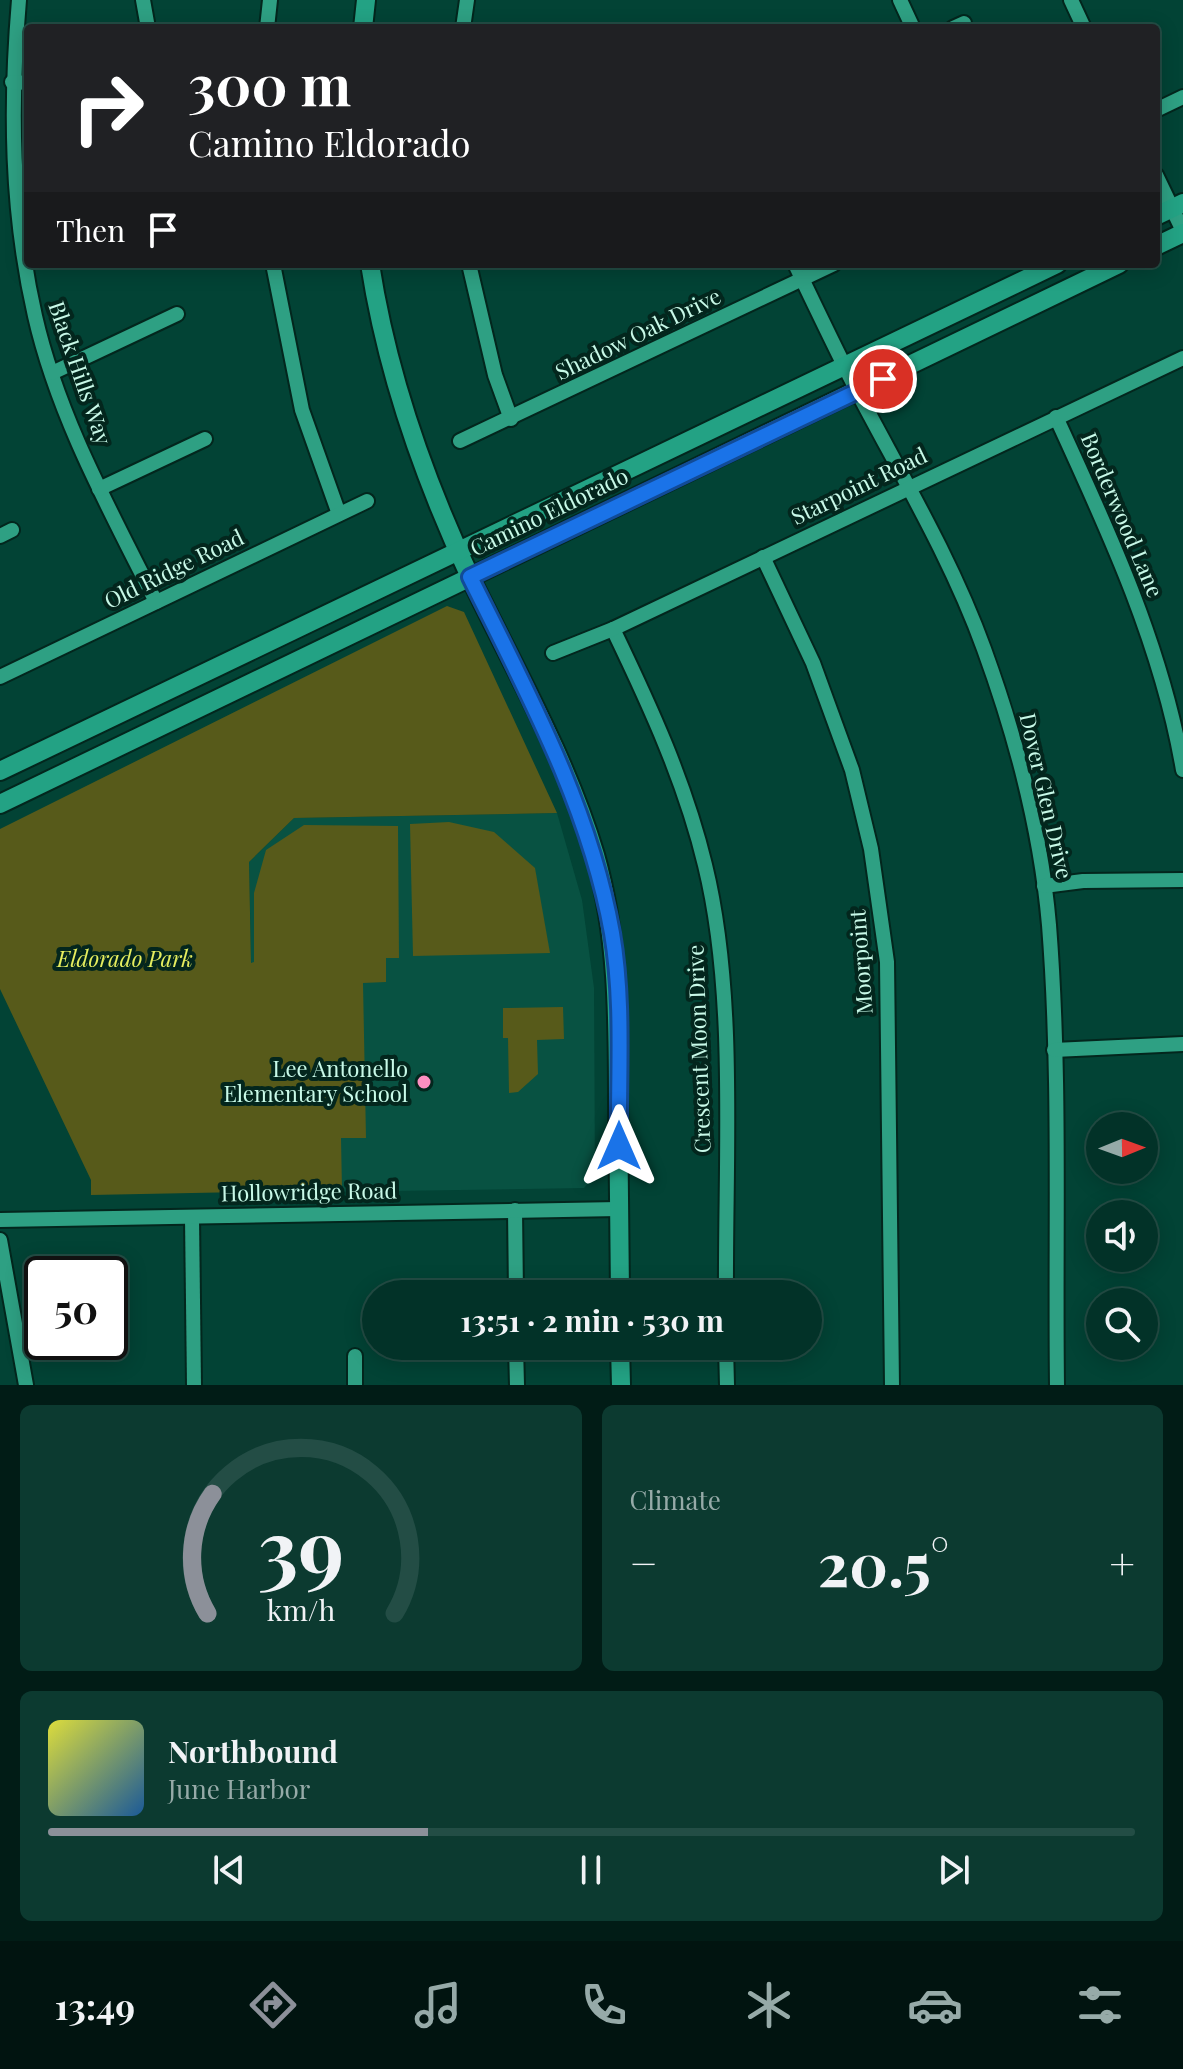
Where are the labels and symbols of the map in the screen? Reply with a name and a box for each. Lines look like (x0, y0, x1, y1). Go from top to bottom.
street label: Shadow Oak Drive (550, 280, 725, 386)
street label: Black Hills Way (42, 297, 120, 448)
pin (849, 345, 917, 413)
street label: Borderwood Lane (1075, 428, 1171, 602)
street label: Starpoint Road (786, 439, 932, 531)
street label: Camino Eldorado (464, 460, 633, 562)
street label: Old Ridge Road (99, 521, 249, 615)
street label: Dover Glen Drive (1013, 710, 1081, 882)
street label: Moorpoint (841, 908, 879, 1015)
park label: Eldorado Park (56, 943, 193, 973)
street label: Crescent Moon Drive (679, 944, 717, 1154)
place label: Lee Antonello Elementary School (223, 1053, 408, 1108)
marker: Lee Antonello Elementary School (415, 1073, 433, 1091)
position arrow (577, 1104, 661, 1188)
north arrow (1086, 1112, 1158, 1184)
street label: Hollowridge Road (221, 1174, 398, 1208)
speed limit sign: 50 (24, 1256, 128, 1360)

